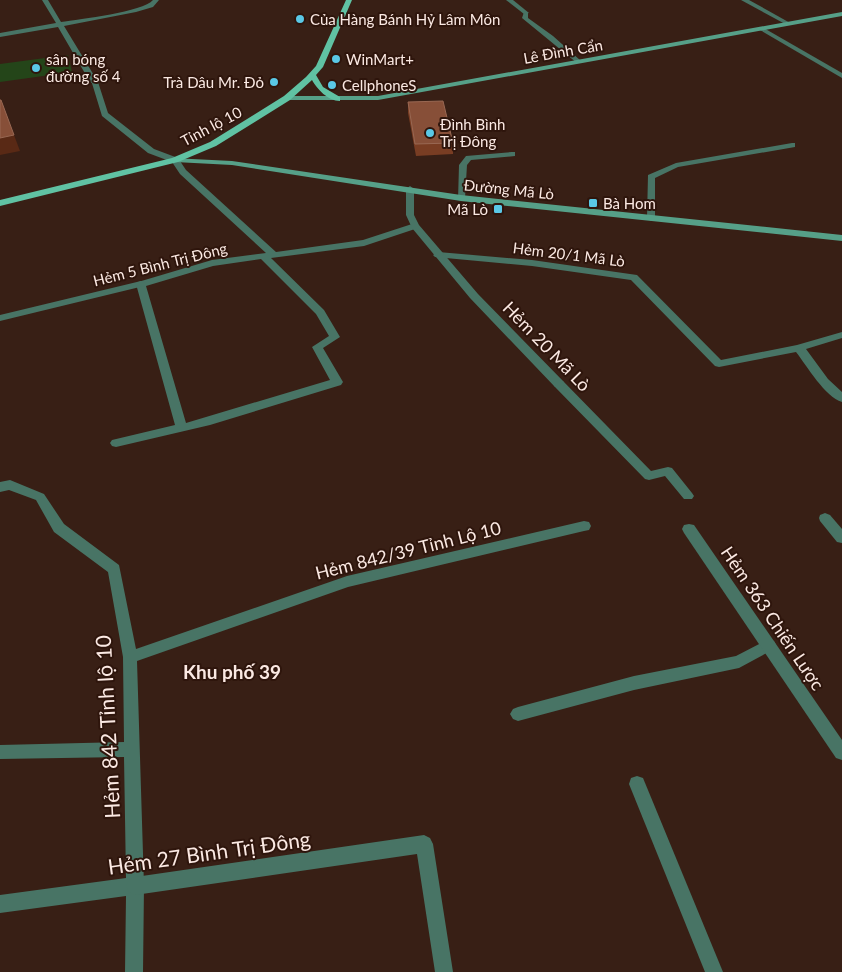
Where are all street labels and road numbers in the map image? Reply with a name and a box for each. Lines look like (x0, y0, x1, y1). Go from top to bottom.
street label: Lê Đình Cẩn (522, 35, 604, 67)
street label: Tỉnh lộ 10 (178, 102, 245, 150)
street label: Đường Mã Lò (463, 175, 555, 203)
street label: Hẻm 20/1 Mã Lò (512, 238, 626, 270)
street label: Hẻm 5 Bình Trị Đông (91, 239, 229, 289)
street label: Hẻm 20 Mã Lò (499, 296, 595, 396)
street label: Hẻm 842/39 Tỉnh Lộ 10 (313, 516, 503, 584)
street label: Hẻm 363 Chiến Lược (717, 542, 829, 694)
street label: Hẻm 842 Tỉnh lộ 10 (90, 635, 124, 819)
street label: Hẻm 27 Bình Trị Đông (106, 825, 312, 879)

